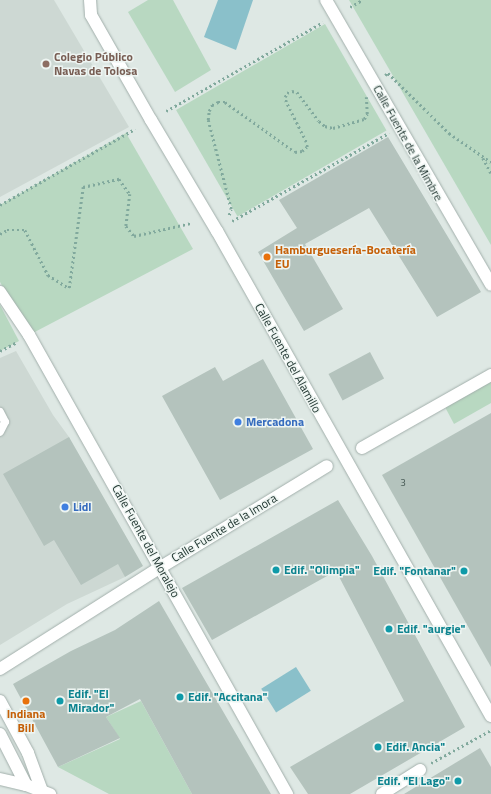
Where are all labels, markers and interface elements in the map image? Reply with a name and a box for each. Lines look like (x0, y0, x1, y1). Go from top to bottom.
place label: Colegio Público Navas de Tolosa (54, 50, 137, 78)
marker: Colegio Público Navas de Tolosa (41, 59, 51, 69)
street label: Calle Fuente de la Mimbre (370, 83, 446, 203)
place label: Hamburguesería-Bocatería EU (275, 243, 416, 271)
marker: Hamburguesería-Bocatería EU (262, 252, 272, 262)
street label: Calle Fuente del Alamillo (252, 301, 324, 415)
place label: Mercadona (246, 415, 304, 429)
marker: Mercadona (233, 417, 243, 427)
house number: 3 (400, 477, 406, 489)
street label: Calle Fuente del Moralejo (109, 482, 183, 600)
street label: Calle Fuente de la Imora (169, 491, 279, 565)
place label: Lidl (73, 500, 92, 514)
marker: Lidl (60, 502, 70, 512)
place label: Edif. "Olimpia" (284, 563, 360, 577)
place label: Edif. "Fontanar" (373, 564, 456, 578)
marker: Edif. "Olimpia" (271, 565, 281, 575)
marker: Edif. "Fontanar" (459, 566, 469, 576)
place label: Edif. "aurgie" (397, 622, 465, 636)
marker: Edif. "aurgie" (384, 624, 394, 634)
place label: Edif. "El Mirador" (68, 687, 114, 715)
place label: Edif. "Accitana" (188, 690, 267, 704)
marker: Edif. "Accitana" (175, 692, 185, 702)
marker: Indiana Bill (21, 696, 31, 706)
marker: Edif. "El Mirador" (55, 696, 65, 706)
place label: Indiana Bill (7, 707, 45, 735)
place label: Edif. Ancia" (386, 740, 445, 754)
marker: Edif. Ancia" (373, 742, 383, 752)
place label: Edif. "El Lago" (377, 774, 450, 788)
marker: Edif. "El Lago" (453, 776, 463, 786)

